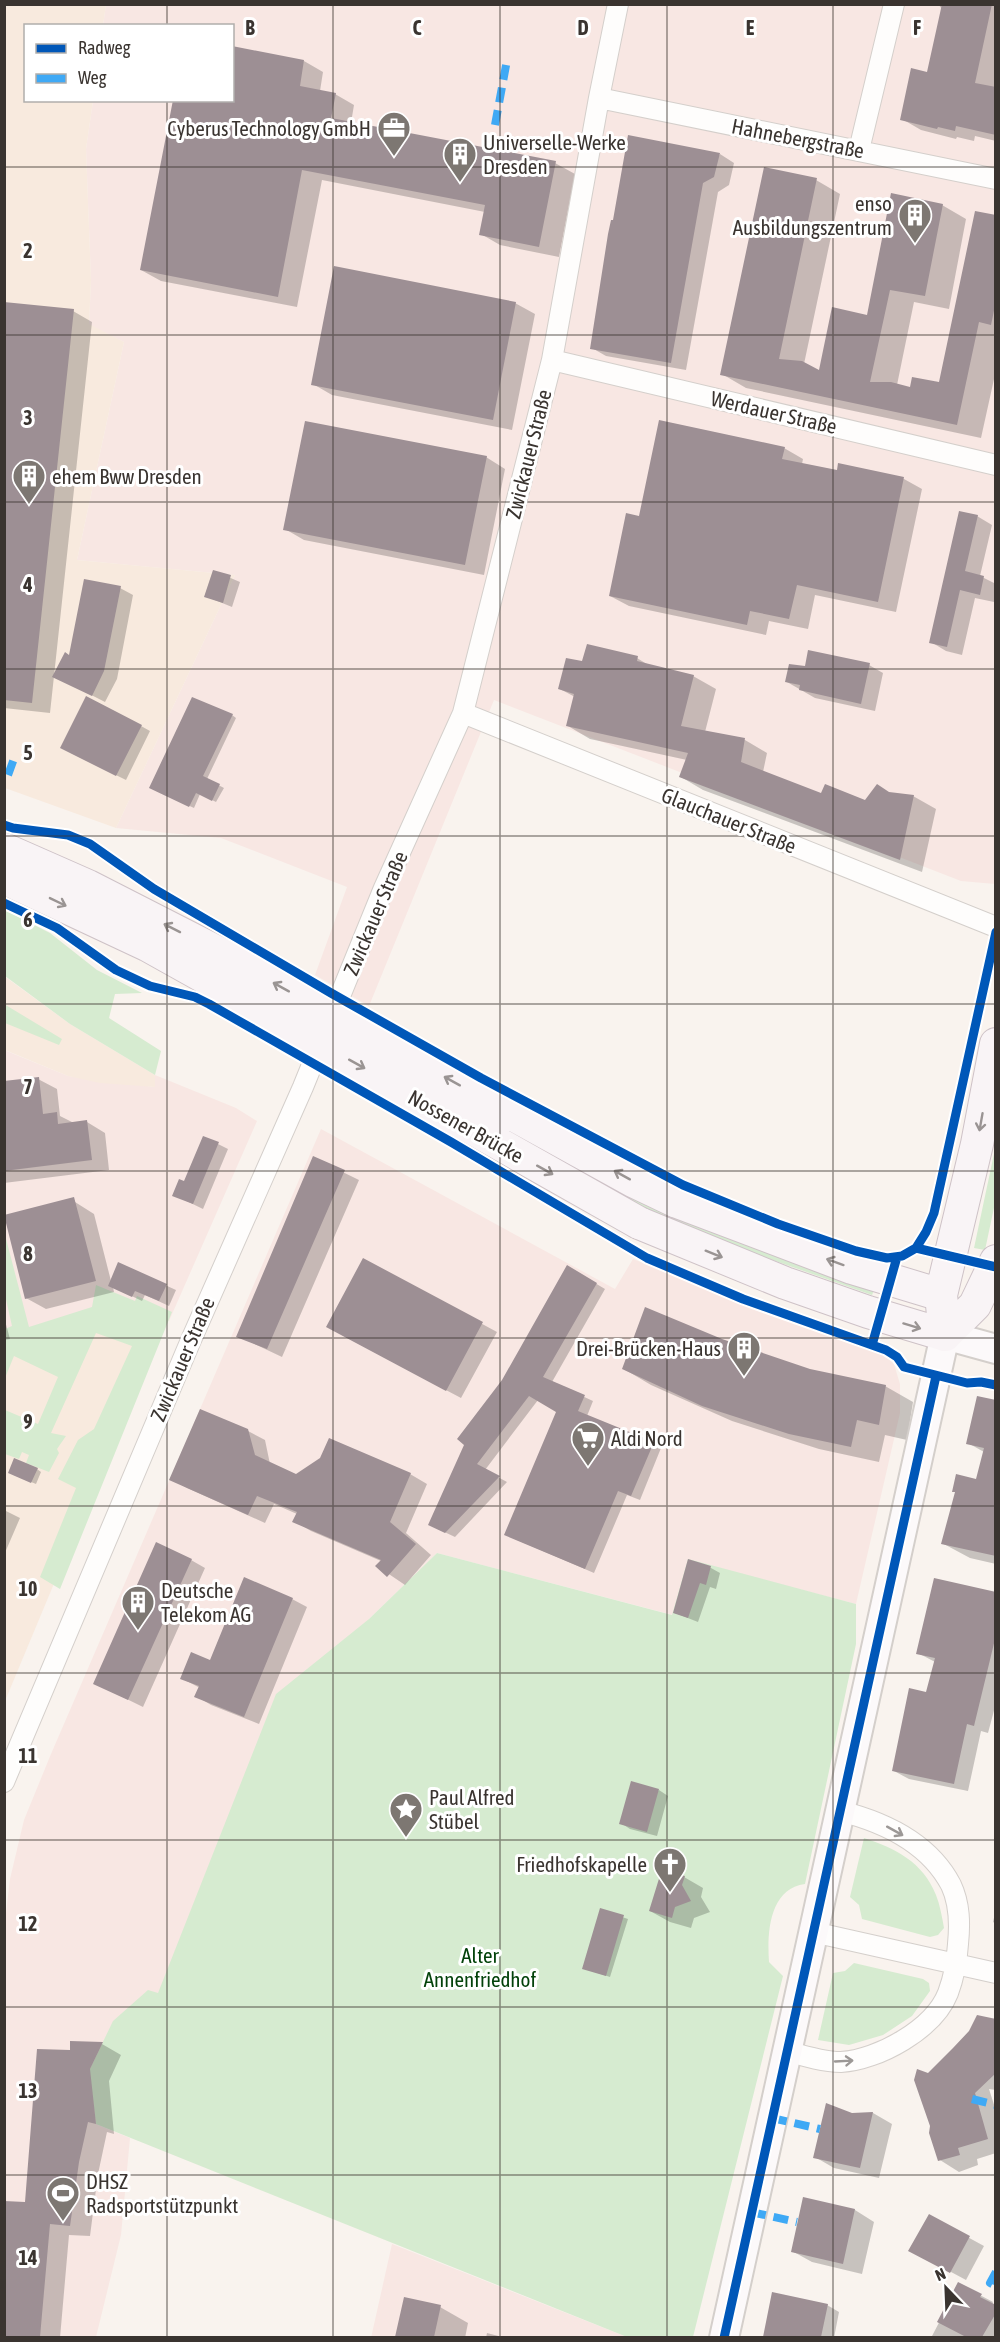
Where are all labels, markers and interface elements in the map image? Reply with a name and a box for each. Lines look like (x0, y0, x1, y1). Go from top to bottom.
text: B (245, 16, 255, 39)
text: C (413, 16, 422, 39)
text: D (577, 16, 589, 39)
text: E (746, 16, 755, 39)
text: F (913, 16, 921, 39)
legend (24, 24, 234, 102)
text: Radweg (78, 37, 131, 58)
text: Weg (78, 67, 107, 88)
office icon: Cyberus Technology GmbH (376, 110, 412, 157)
street label: Hahnebergstraße (730, 113, 866, 163)
place label: Cyberus Technology GmbH (167, 116, 371, 140)
place label: Universelle-Werke Dresden (483, 130, 626, 178)
building icon: Universelle-Werke Dresden (442, 136, 478, 183)
place label: enso Ausbildungszentrum (733, 191, 892, 239)
building icon: enso Ausbildungszentrum (897, 197, 933, 244)
text: 2 (23, 239, 33, 262)
street label: Werdauer Straße (709, 386, 839, 438)
street label: Zwickauer Straße (500, 387, 556, 521)
text: 3 (23, 406, 33, 429)
building icon: ehem Bww Dresden (11, 458, 47, 505)
place label: ehem Bww Dresden (52, 464, 202, 488)
text: 4 (22, 573, 33, 596)
text: 5 (23, 741, 33, 764)
street label: Glauchauer Straße (658, 782, 800, 858)
street label: Zwickauer Straße (338, 847, 412, 979)
one-way arrow (48, 896, 66, 908)
text: 6 (23, 908, 33, 931)
one-way arrow (163, 922, 181, 934)
one-way arrow (273, 981, 290, 993)
one-way arrow (348, 1058, 365, 1070)
text: 7 (23, 1075, 33, 1098)
one-way arrow (444, 1075, 461, 1087)
street label: Nossener Brücke (404, 1085, 528, 1167)
one-way arrow (976, 1111, 987, 1131)
one-way arrow (536, 1165, 553, 1177)
one-way arrow (614, 1169, 632, 1180)
text: 8 (23, 1242, 33, 1265)
one-way arrow (704, 1249, 722, 1260)
one-way arrow (826, 1256, 845, 1267)
street label: Zwickauer Straße (145, 1293, 219, 1425)
one-way arrow (902, 1321, 921, 1332)
building icon: Drei-Brücken-Haus (726, 1330, 762, 1377)
place label: Drei-Brücken-Haus (576, 1336, 721, 1360)
text: 9 (23, 1410, 33, 1433)
supermarket icon: Aldi Nord (570, 1420, 606, 1467)
place label: Aldi Nord (611, 1426, 683, 1450)
text: 10 (19, 1577, 37, 1600)
place label: Deutsche Telekom AG (161, 1578, 252, 1626)
building icon: Deutsche Telekom AG (120, 1584, 156, 1631)
text: 11 (19, 1744, 37, 1767)
place label: Paul Alfred Stübel (429, 1785, 514, 1833)
place icon: Paul Alfred Stübel (388, 1791, 424, 1838)
one-way arrow (885, 1826, 903, 1837)
church icon: Friedhofskapelle (652, 1846, 688, 1893)
place label: Friedhofskapelle (516, 1852, 647, 1876)
text: 12 (19, 1912, 37, 1935)
park label: Alter Annenfriedhof (424, 1943, 536, 1991)
one-way arrow (834, 2055, 853, 2066)
text: 13 (19, 2079, 37, 2102)
place label: DHSZ Radsportstützpunkt (86, 2169, 238, 2217)
sports icon: DHSZ Radsportstützpunkt (45, 2175, 81, 2222)
text: 14 (19, 2246, 37, 2269)
north arrow (916, 2258, 976, 2318)
text: N (932, 2264, 948, 2284)

